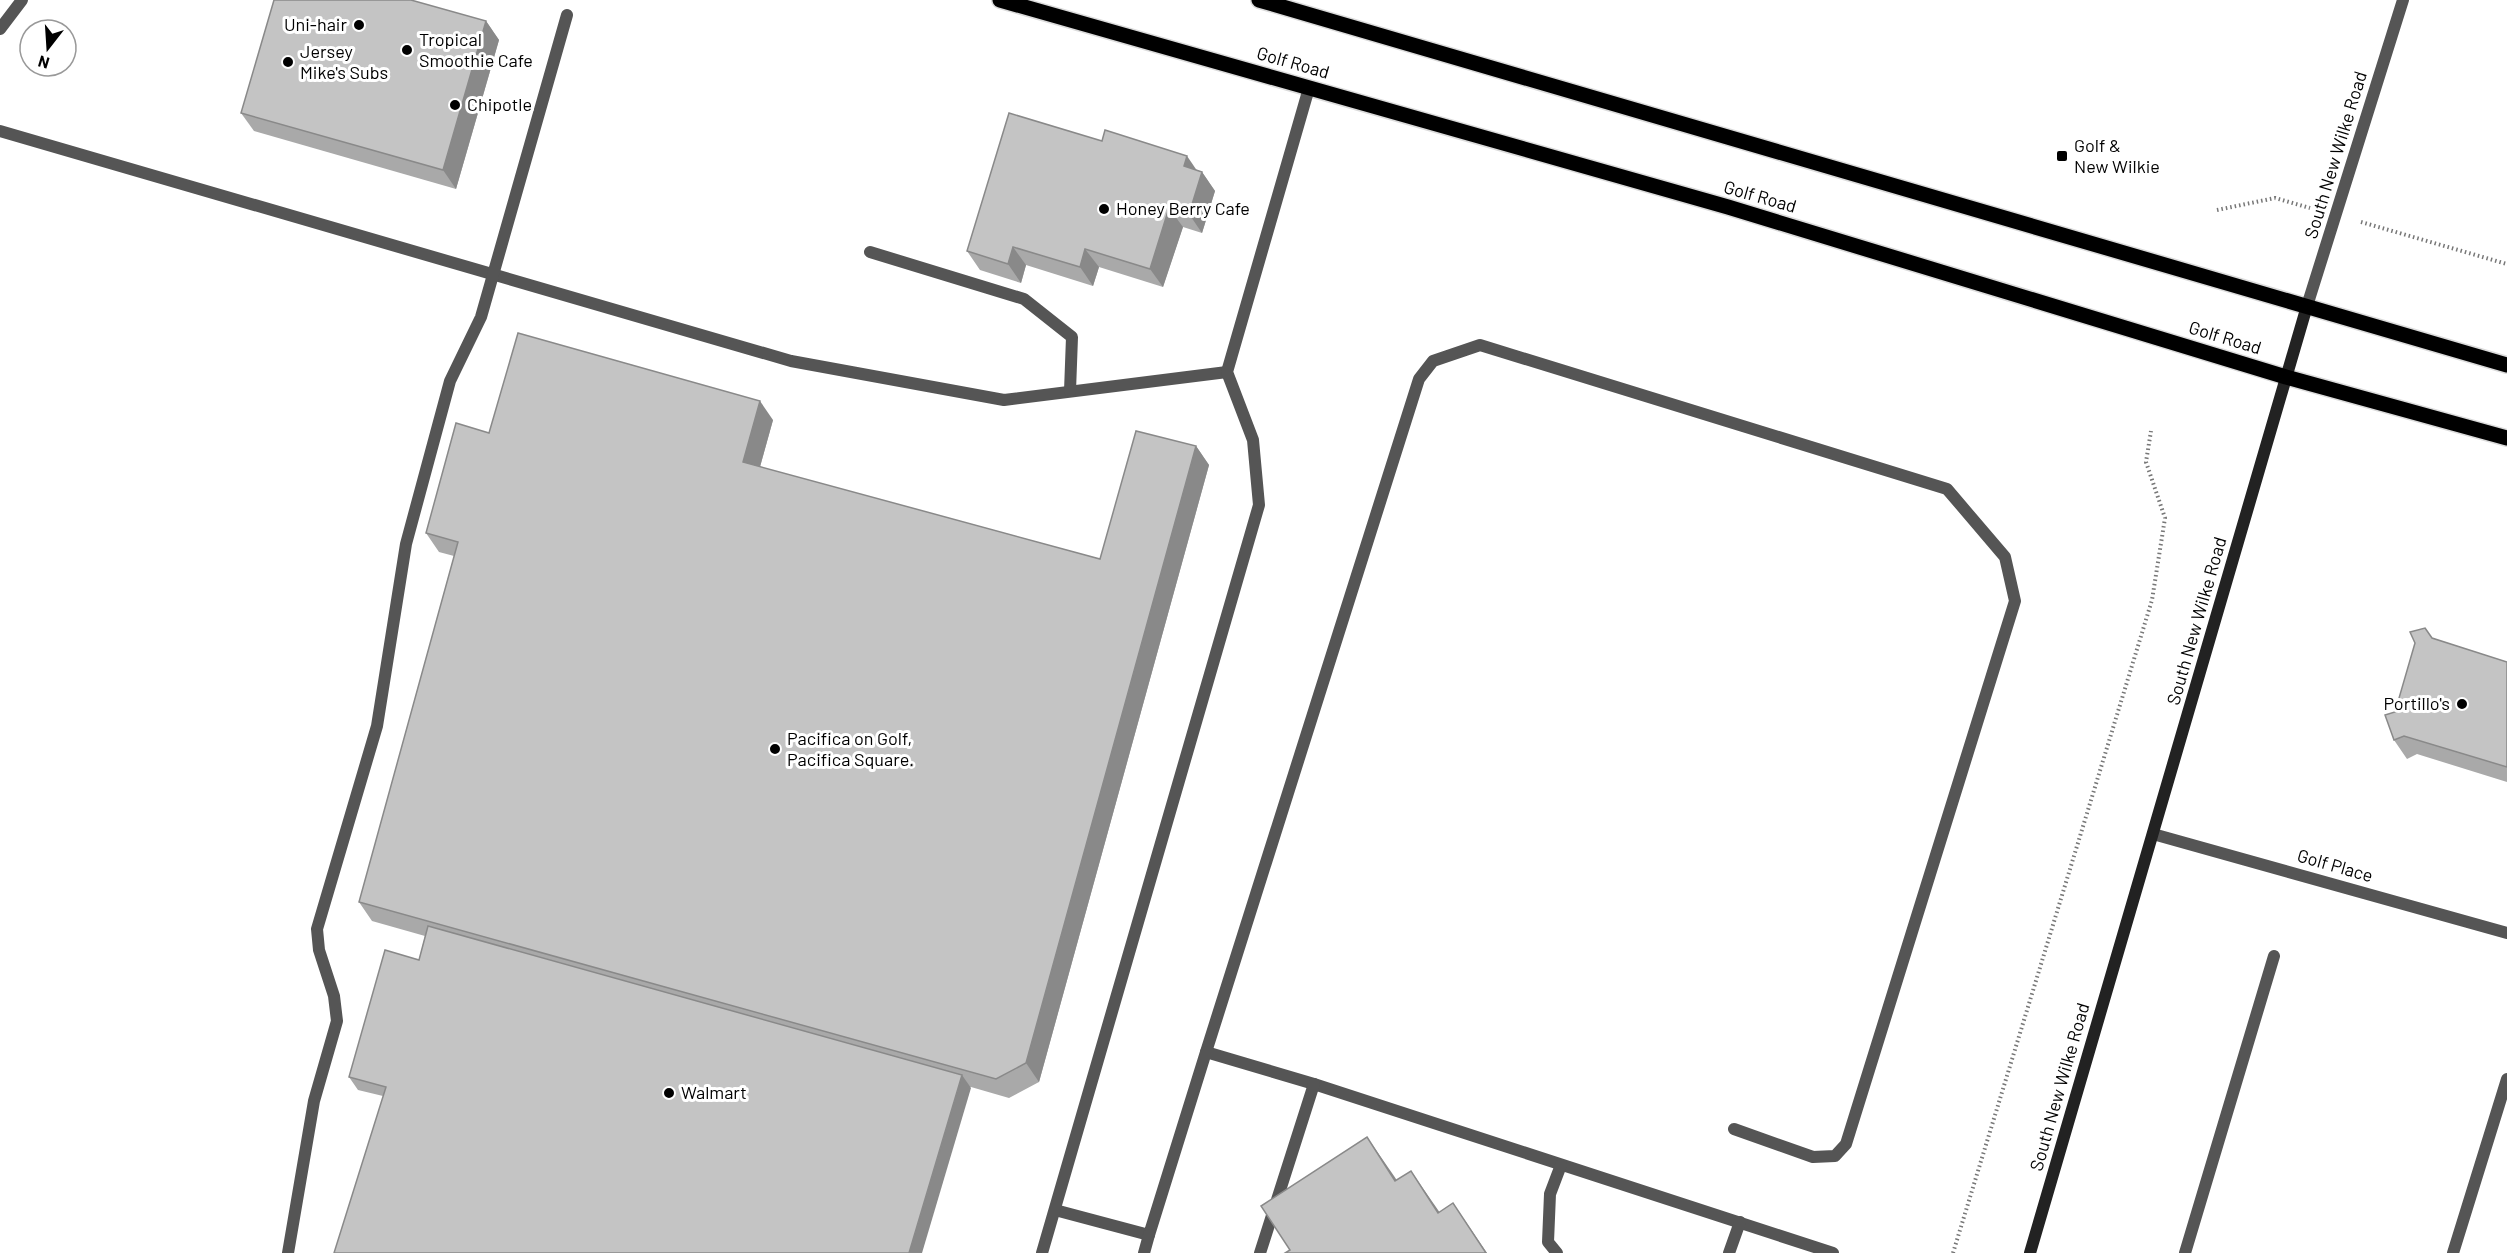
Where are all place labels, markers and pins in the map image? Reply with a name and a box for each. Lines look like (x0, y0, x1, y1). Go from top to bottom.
place label: Uni-hair (284, 13, 347, 35)
marker: Uni-hair (352, 18, 366, 32)
place label: Tropical Smoothie Cafe (419, 28, 533, 71)
place label: Jersey Mike's Subs (300, 40, 388, 83)
marker: Tropical Smoothie Cafe (400, 43, 414, 57)
marker: Jersey Mike's Subs (281, 55, 295, 69)
place label: Chipotle (467, 93, 532, 115)
marker: Chipotle (448, 98, 462, 112)
place label: Golf & New Wilkie (2074, 134, 2160, 177)
marker: Golf & New Wilkie (2055, 149, 2069, 163)
place label: Honey Berry Cafe (1116, 197, 1250, 219)
marker: Honey Berry Cafe (1097, 202, 1111, 216)
place label: Portillo's (2383, 692, 2450, 714)
marker: Portillo's (2455, 697, 2469, 711)
place label: Pacifica on Golf, Pacifica Square. (787, 727, 914, 770)
marker: Pacifica on Golf, Pacifica Square. (768, 742, 782, 756)
place label: Walmart (681, 1081, 747, 1103)
marker: Walmart (662, 1086, 676, 1100)

